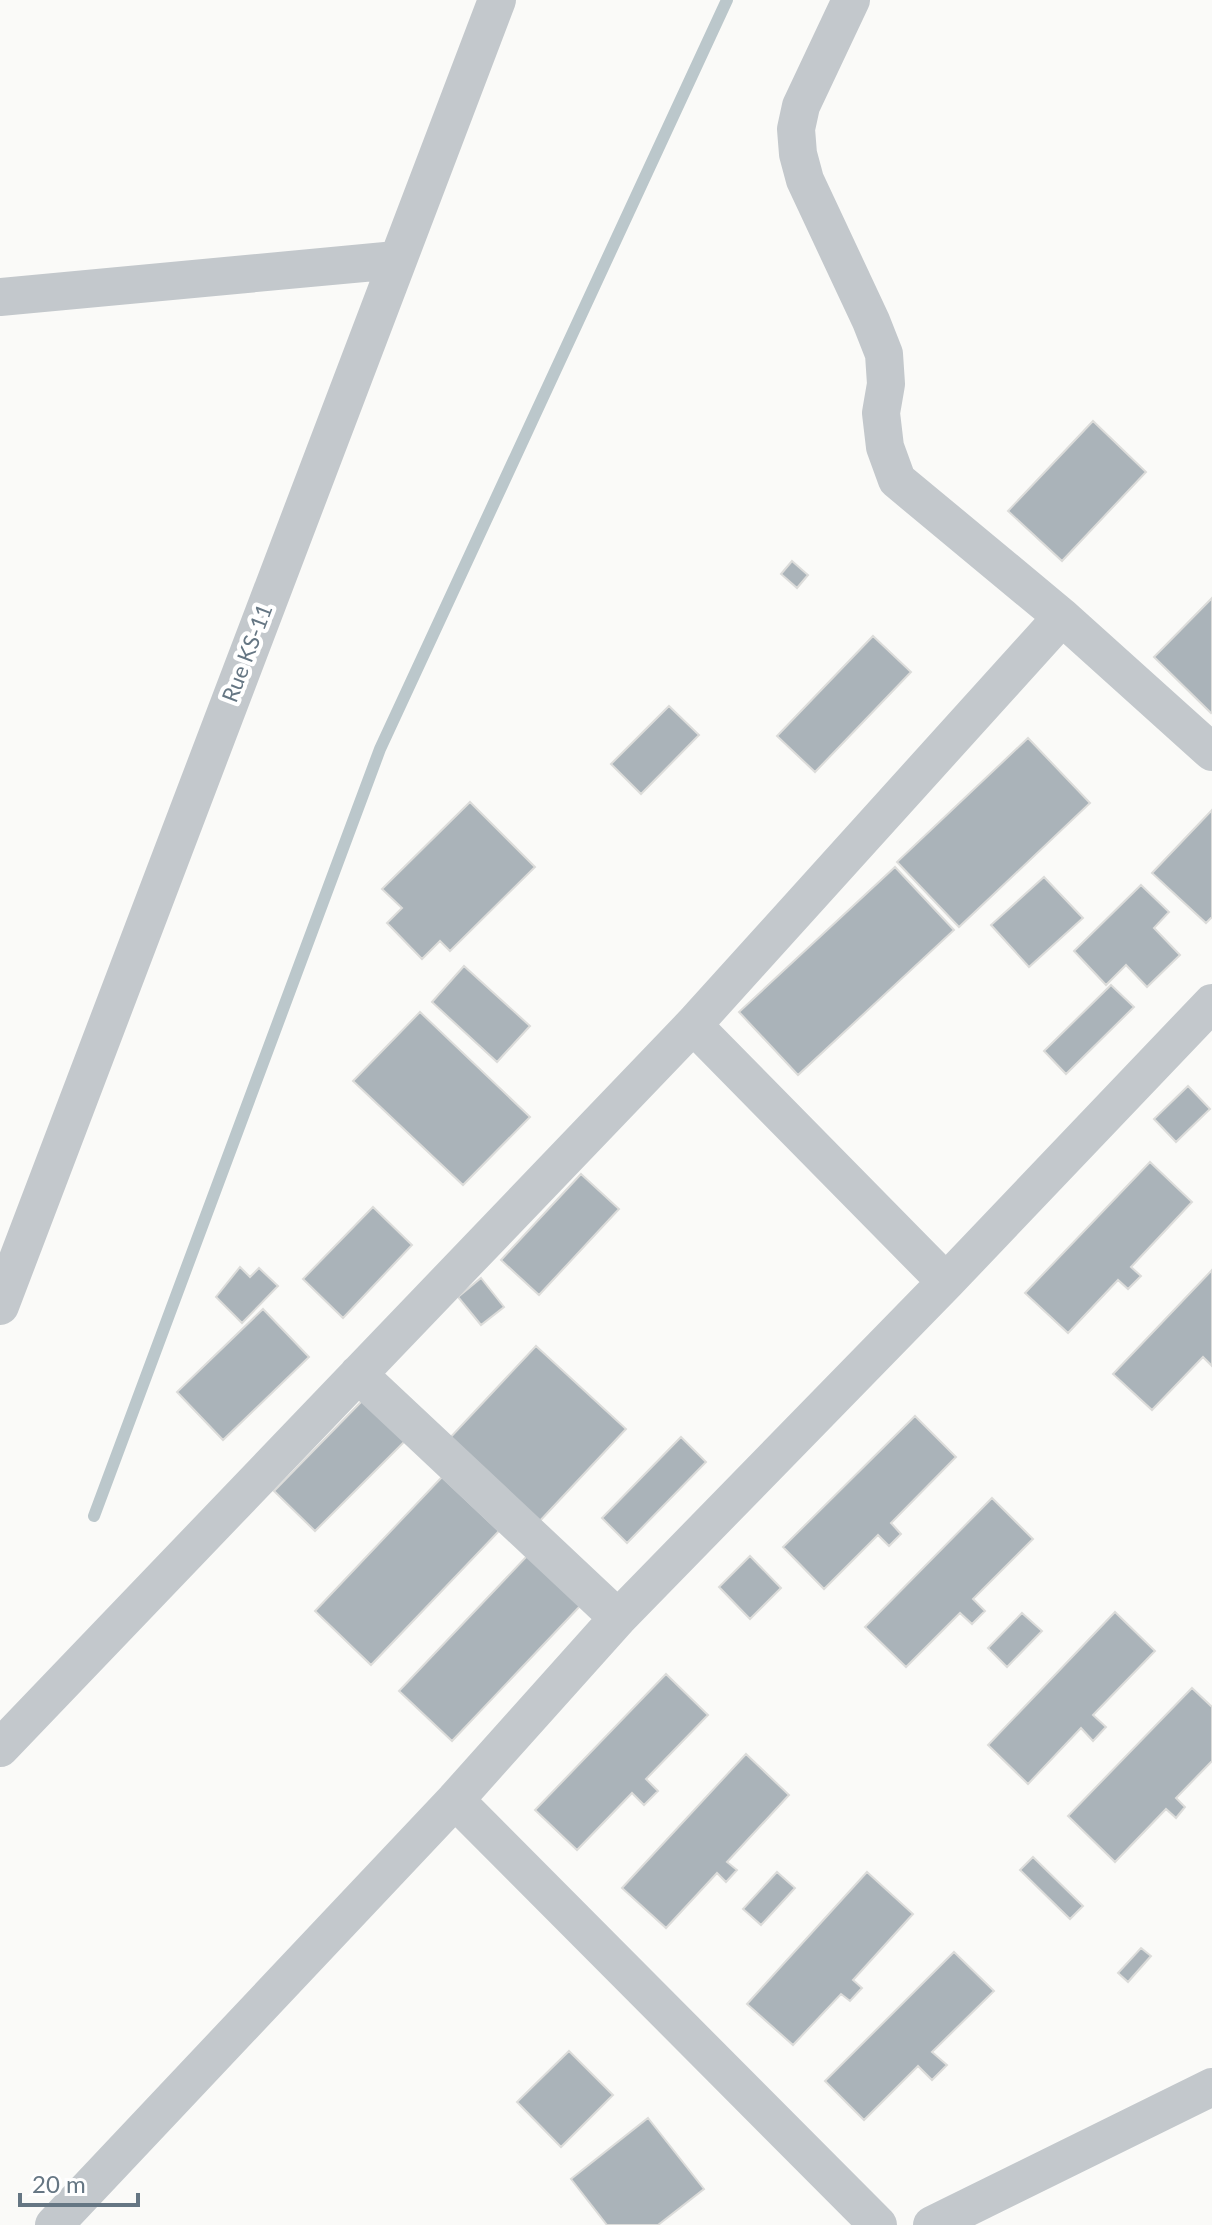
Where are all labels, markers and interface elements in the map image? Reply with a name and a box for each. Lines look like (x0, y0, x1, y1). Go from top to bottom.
street label: Rue KS-11 (215, 600, 278, 706)
scale bar (20, 2157, 138, 2207)
text: 20 m (32, 2169, 86, 2198)

